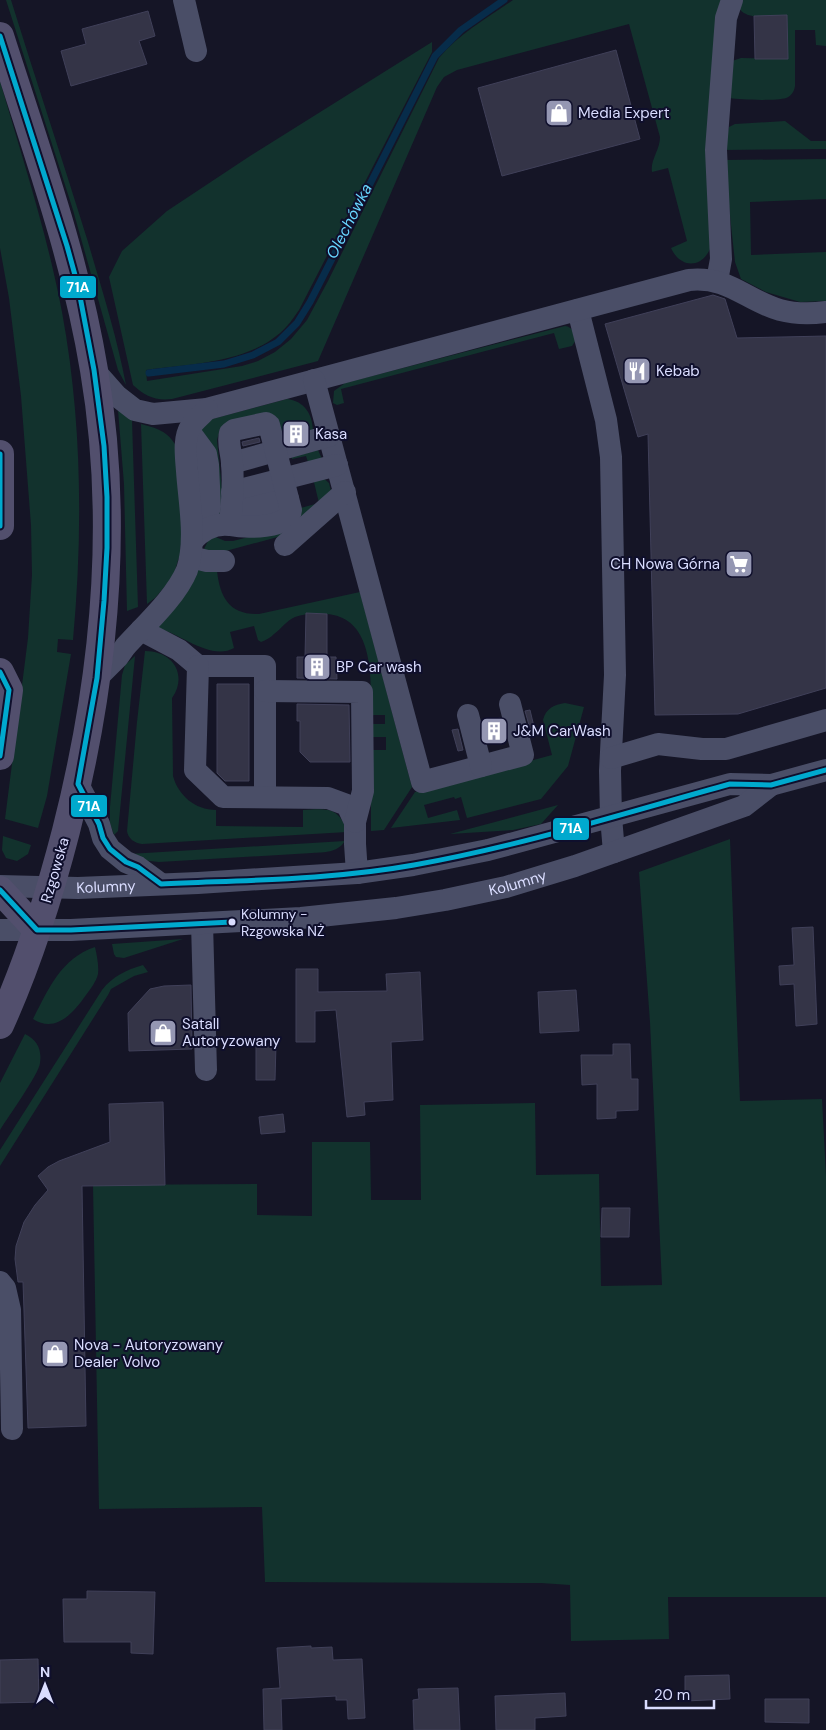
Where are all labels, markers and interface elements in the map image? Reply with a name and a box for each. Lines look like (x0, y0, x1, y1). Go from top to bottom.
shop icon: Media Expert (544, 98, 574, 128)
place label: Media Expert (578, 103, 670, 123)
water label: Olechówka (321, 180, 377, 262)
line badge: 71A (59, 275, 97, 299)
text: 71A (67, 278, 89, 296)
restaurant icon: Kebab (622, 356, 652, 386)
place label: Kebab (656, 361, 700, 381)
building icon: Kasa (281, 419, 311, 449)
place label: Kasa (315, 424, 347, 444)
supermarket icon: CH Nowa Górna (724, 549, 754, 579)
place label: CH Nowa Górna (610, 554, 720, 574)
building icon: BP Car wash (302, 652, 332, 682)
place label: BP Car wash (336, 657, 422, 677)
building icon: J&M CarWash (479, 716, 509, 746)
place label: J&M CarWash (513, 721, 611, 741)
line badge: 71A (70, 794, 108, 818)
text: 71A (78, 797, 100, 815)
line badge: 71A (552, 817, 590, 841)
text: 71A (560, 819, 582, 837)
street label: Rzgowska (36, 835, 74, 905)
street label: Kolumny (487, 865, 549, 900)
street label: Kolumny (76, 876, 137, 898)
place label: Kolumny - Rzgowska NŻ (241, 905, 325, 940)
marker: Kolumny - Rzgowska NŻ (227, 917, 237, 927)
place label: Satall Autoryzowany (182, 1014, 281, 1051)
shop icon: Satall Autoryzowany (148, 1018, 178, 1048)
place label: Nova - Autoryzowany Dealer Volvo (74, 1335, 224, 1372)
shop icon: Nova - Autoryzowany Dealer Volvo (40, 1339, 70, 1369)
north arrow (20, 1660, 70, 1710)
text: N (40, 1663, 50, 1681)
scale bar (646, 1678, 714, 1710)
text: 20 m (654, 1685, 690, 1705)

